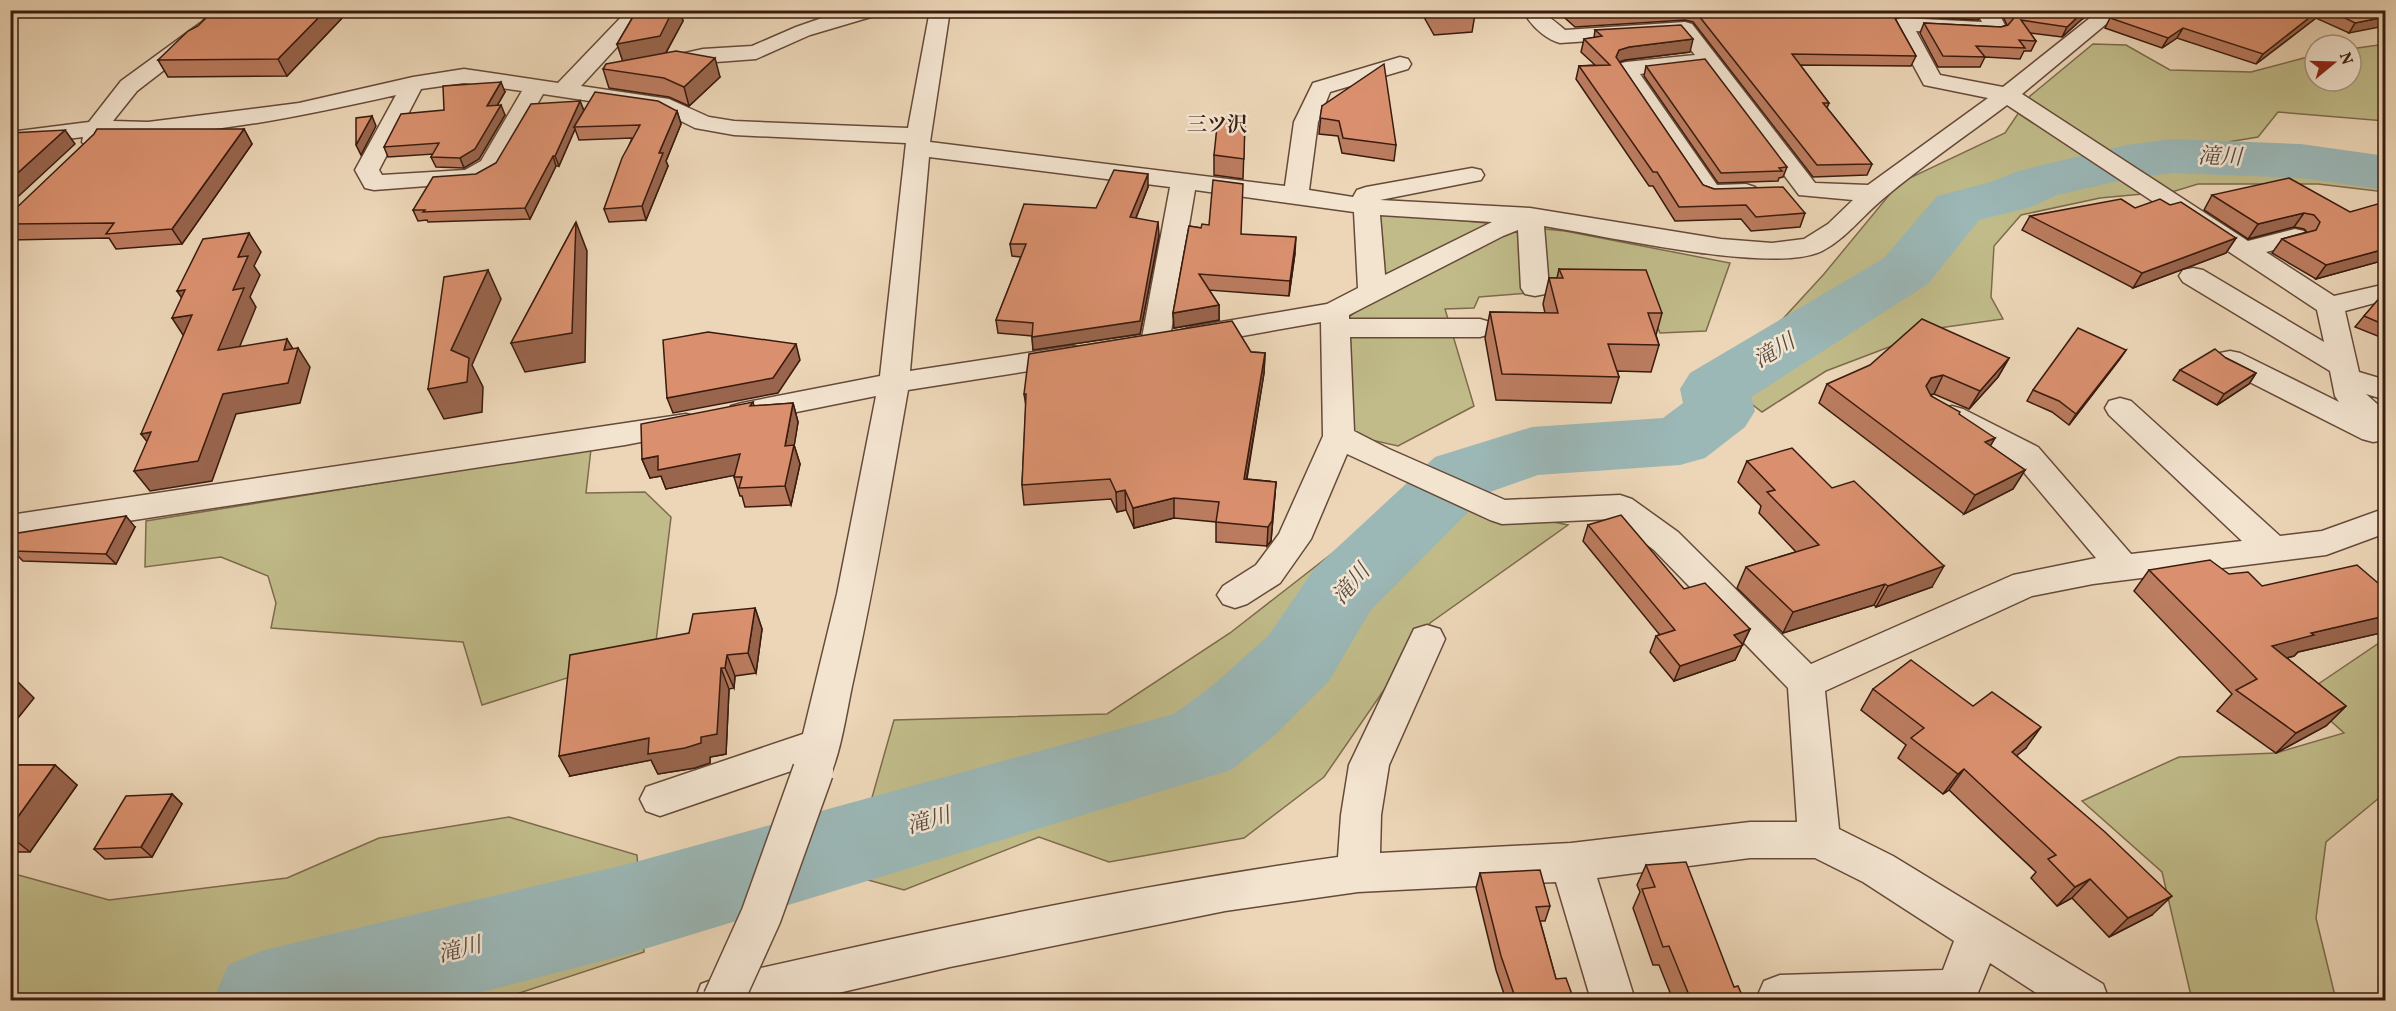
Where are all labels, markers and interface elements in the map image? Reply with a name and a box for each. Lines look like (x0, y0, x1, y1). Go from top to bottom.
north arrow (2303, 33, 2363, 93)
text: N (2333, 50, 2358, 68)
district label: 三ツ沢 (1187, 112, 1247, 140)
water label: 滝川 (2197, 142, 2245, 174)
water label: 滝川 (1748, 326, 1804, 377)
water label: 滝川 (1326, 557, 1379, 612)
water label: 滝川 (904, 800, 956, 843)
water label: 滝川 (435, 930, 487, 971)

